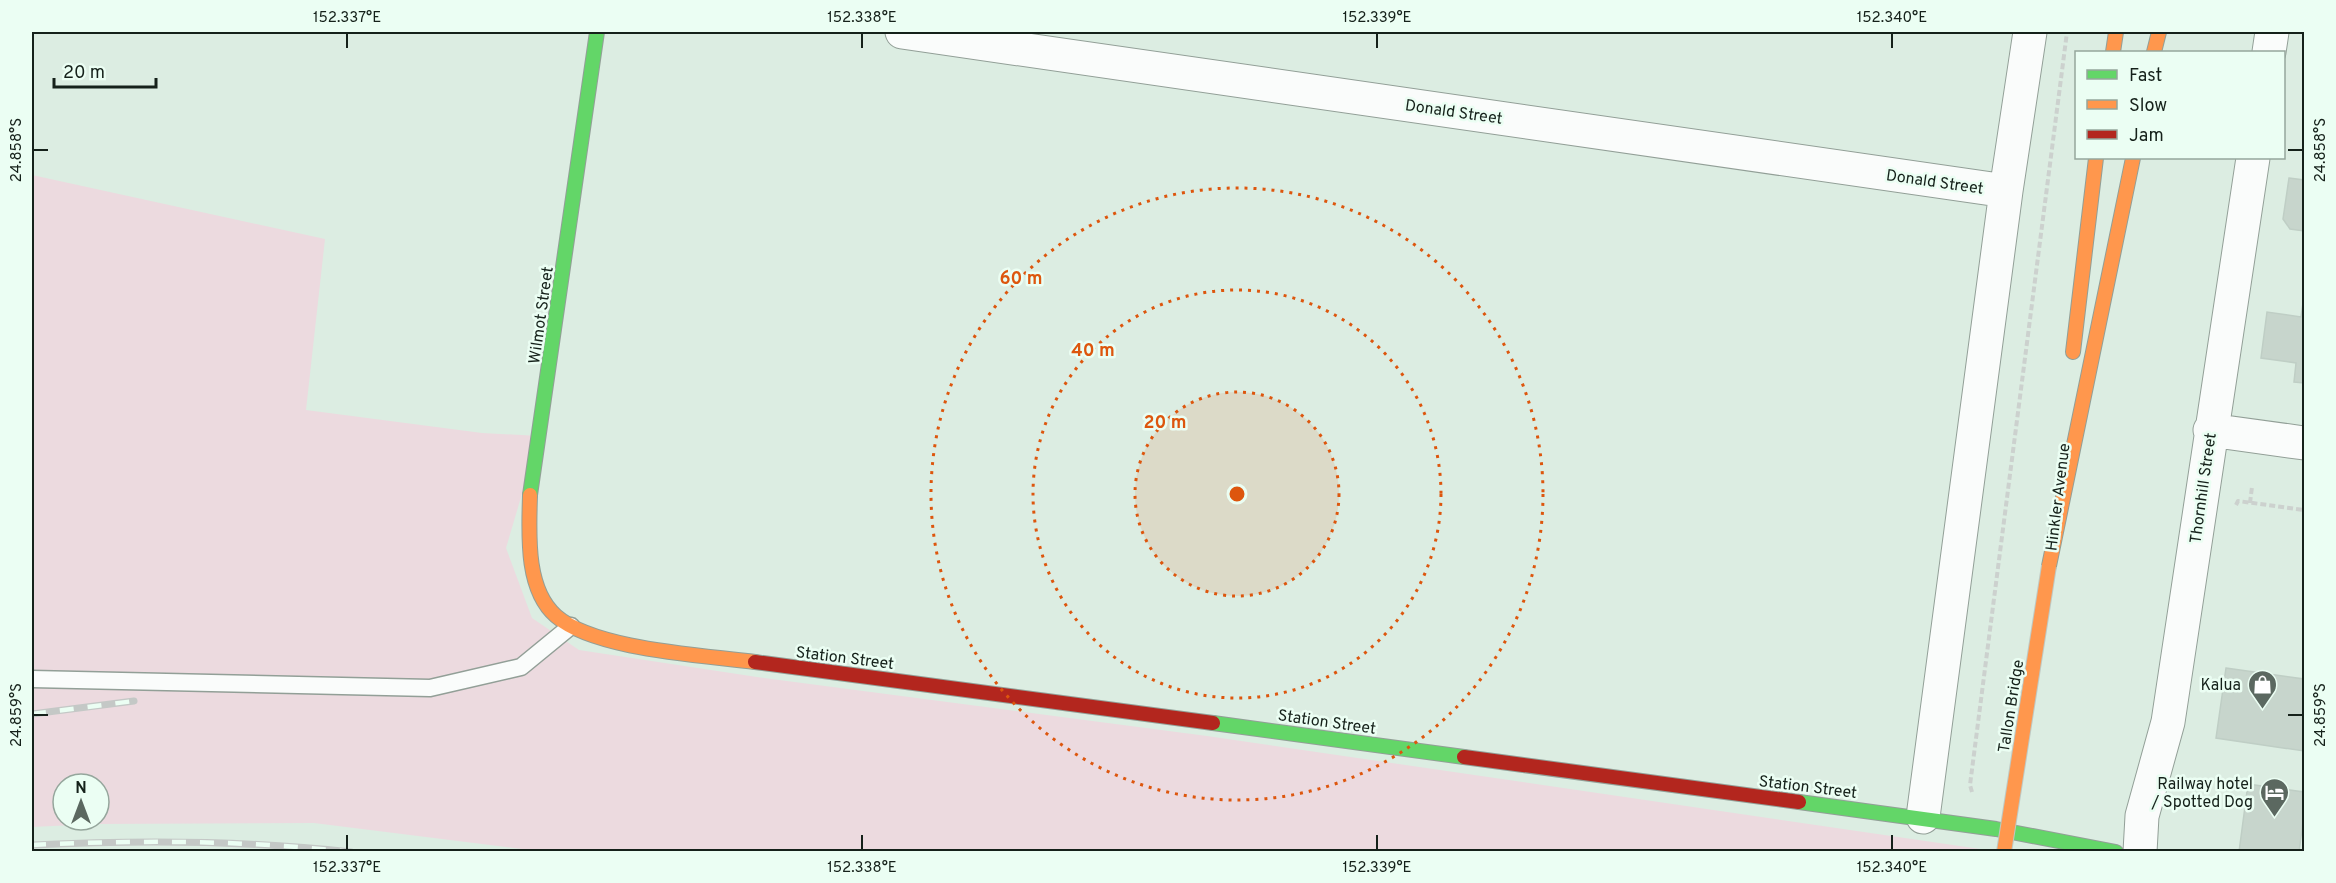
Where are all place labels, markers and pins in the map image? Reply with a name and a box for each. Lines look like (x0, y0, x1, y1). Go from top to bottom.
centre of rings (1227, 484, 1247, 504)
shop icon: Kalua (2246, 668, 2278, 710)
place label: Kalua (2201, 676, 2241, 696)
place label: Railway hotel / Spotted Dog (2150, 775, 2253, 813)
hotel icon: Railway hotel / Spotted Dog (2258, 776, 2290, 818)

